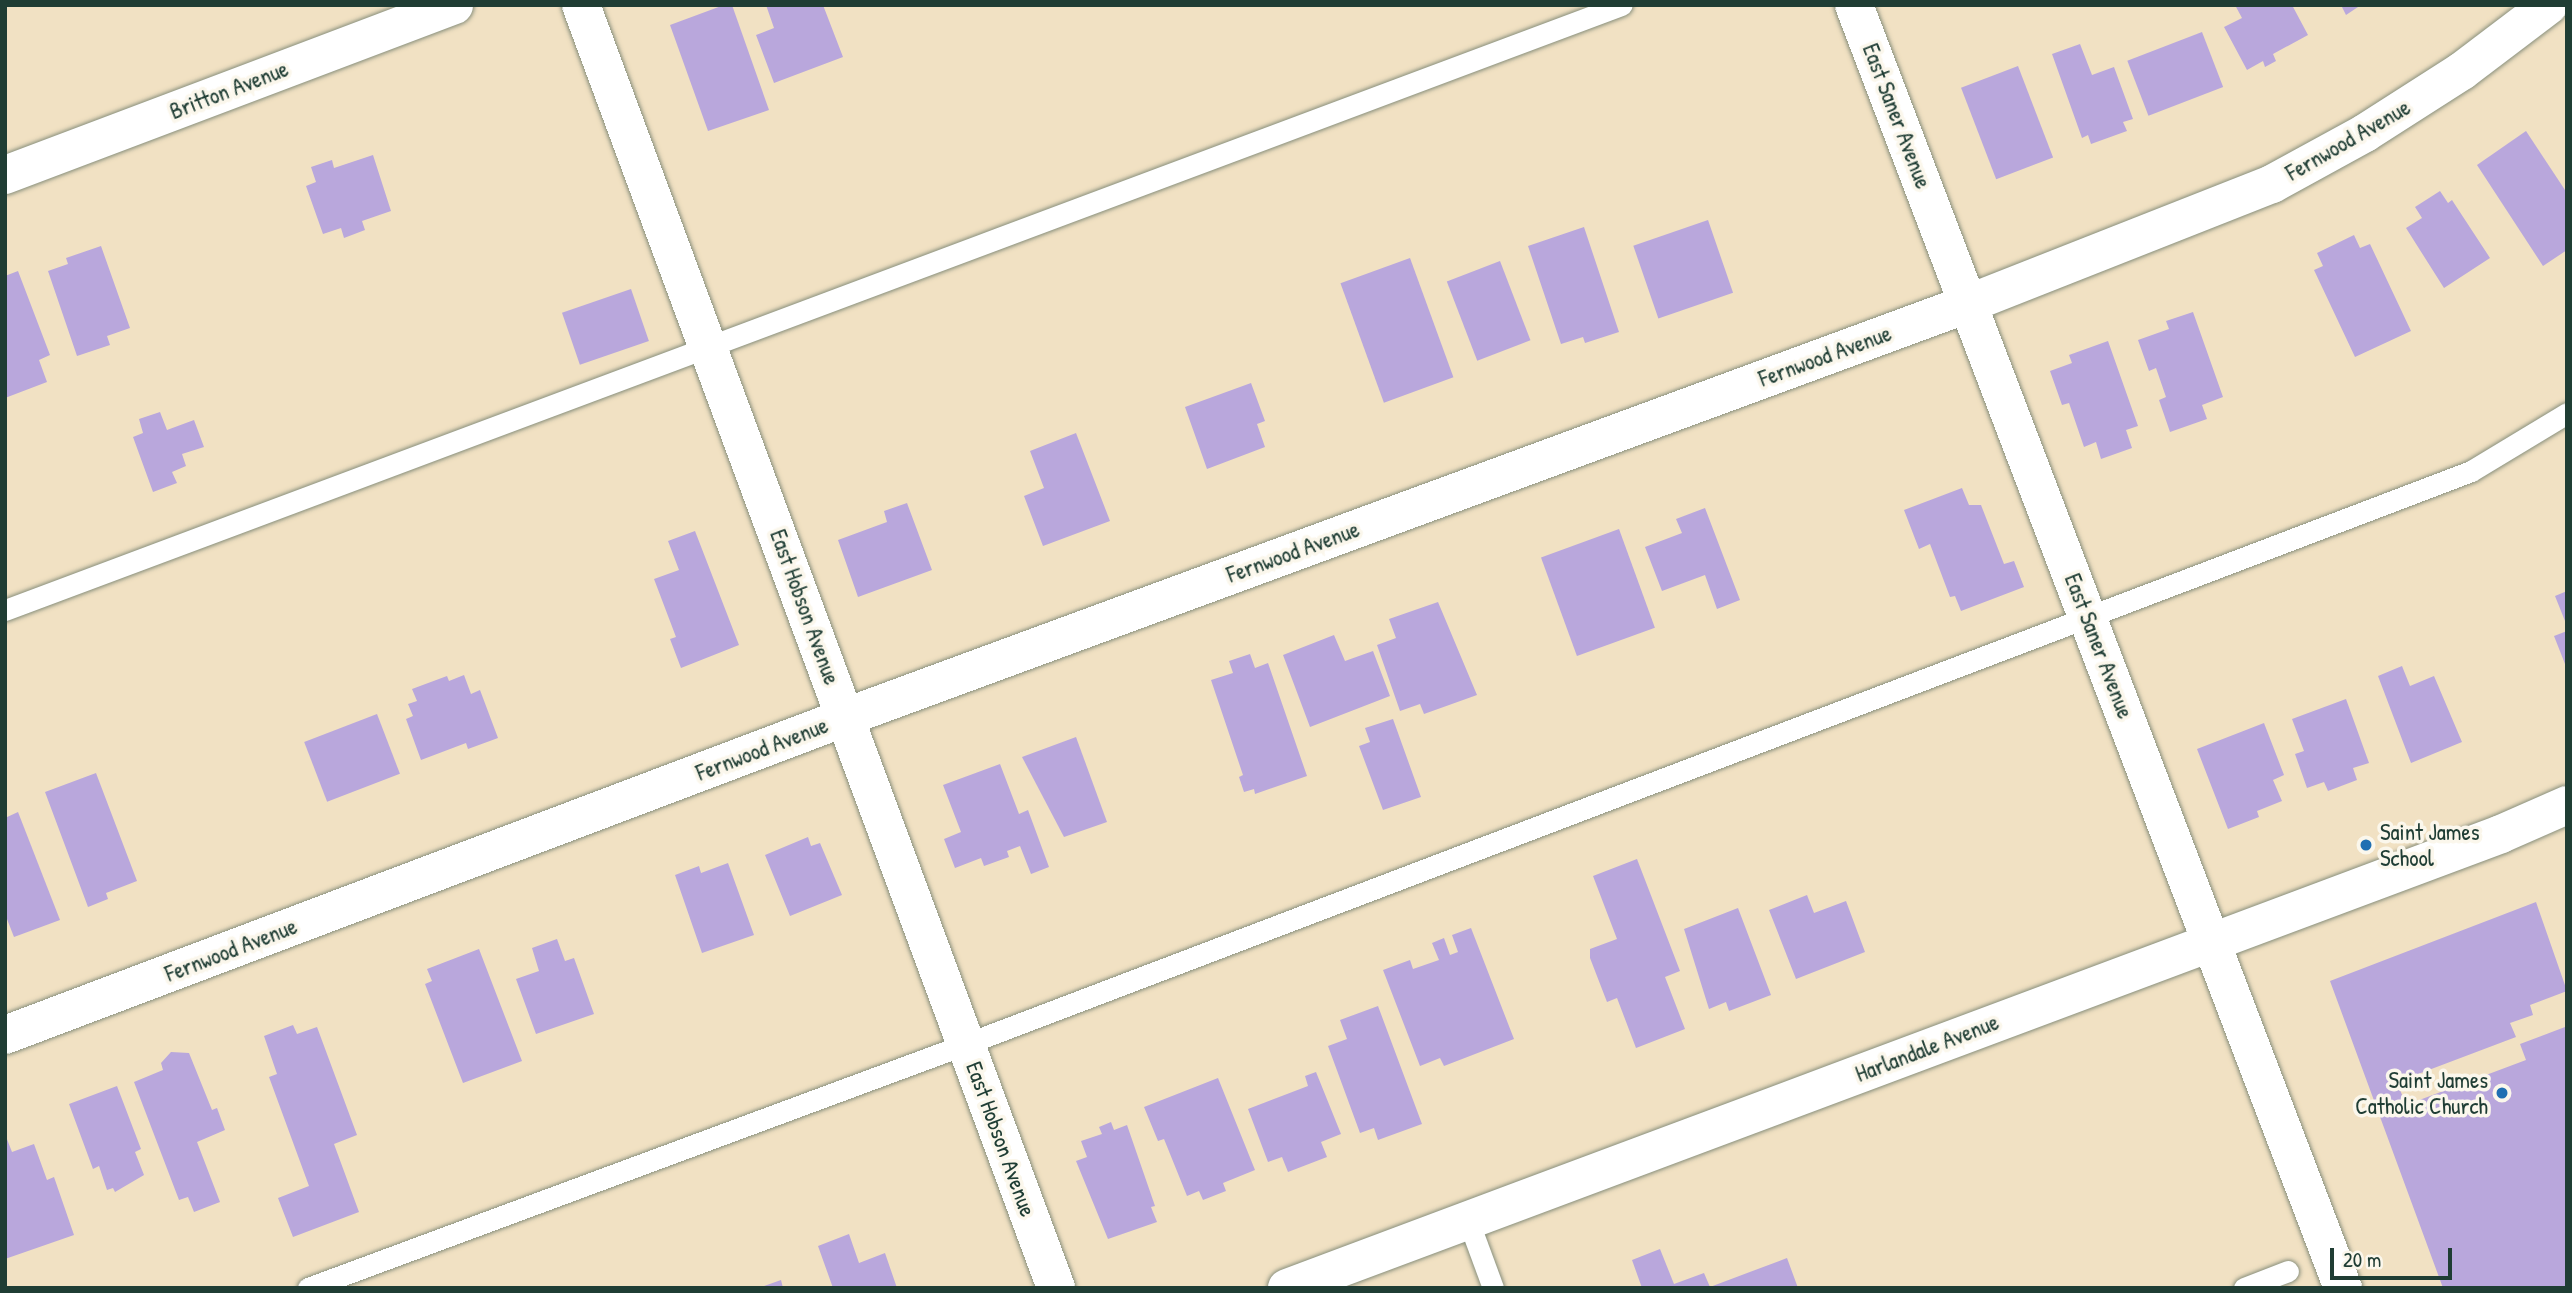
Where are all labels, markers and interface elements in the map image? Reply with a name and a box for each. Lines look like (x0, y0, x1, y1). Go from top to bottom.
street label: East Saner Avenue (1857, 40, 1937, 192)
street label: Britton Avenue (166, 55, 292, 125)
street label: Fernwood Avenue (2281, 93, 2415, 187)
street label: Fernwood Avenue (1755, 319, 1895, 393)
street label: Fernwood Avenue (1223, 515, 1363, 589)
street label: East Hobson Avenue (764, 526, 846, 688)
street label: East Saner Avenue (2059, 570, 2139, 722)
street label: Fernwood Avenue (692, 711, 832, 787)
place label: Saint James School (2380, 818, 2479, 872)
marker: Saint James School (2358, 837, 2374, 853)
street label: Fernwood Avenue (161, 912, 301, 988)
street label: Harlandale Avenue (1852, 1008, 2002, 1088)
street label: East Hobson Avenue (960, 1058, 1042, 1220)
place label: Saint James Catholic Church (2355, 1066, 2488, 1120)
marker: Saint James Catholic Church (2494, 1085, 2510, 1101)
scale bar (2334, 1234, 2456, 1278)
text: 20 m (2343, 1245, 2381, 1274)

